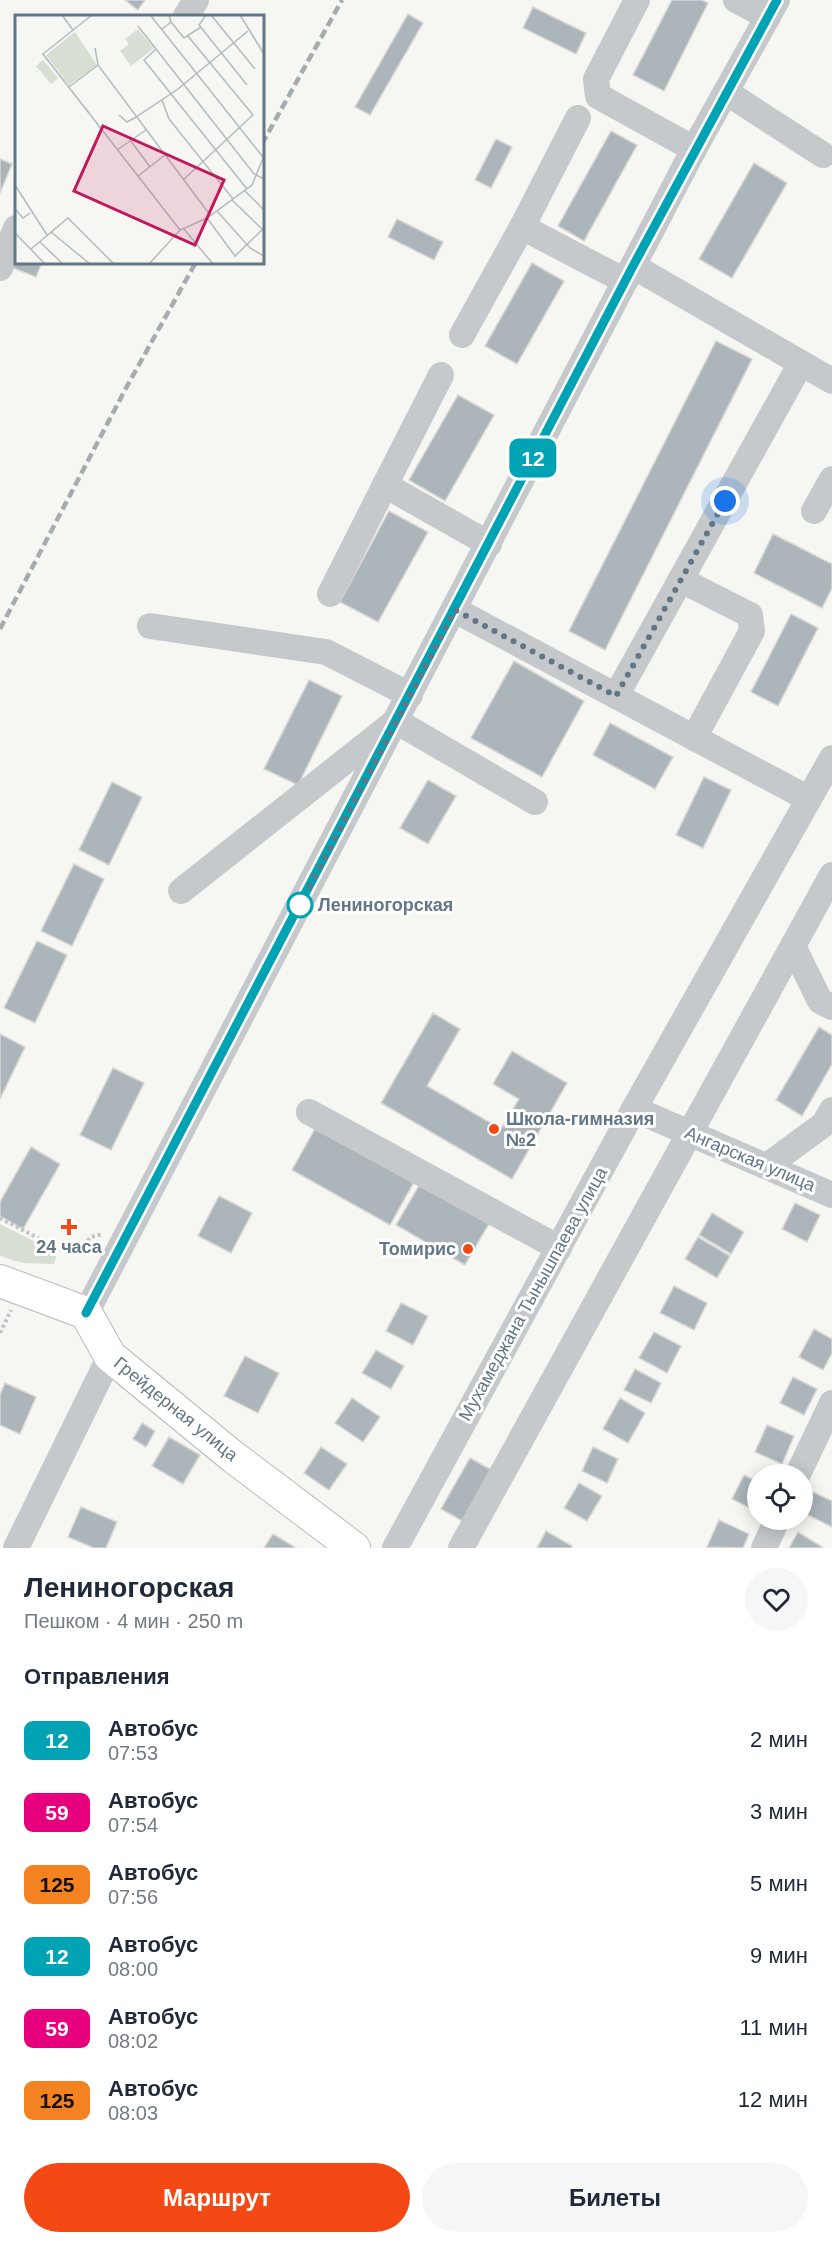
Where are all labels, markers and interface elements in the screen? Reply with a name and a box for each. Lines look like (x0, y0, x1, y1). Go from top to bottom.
inset map (15, 15, 264, 264)
line badge: 12 (506, 438, 560, 478)
text: 12 (521, 447, 545, 470)
your location (710, 486, 740, 516)
marker: Лениногорская (287, 892, 313, 918)
place label: Лениногорская (318, 895, 453, 915)
place label: Школа-гимназия №2 (506, 1109, 654, 1150)
marker: Школа-гимназия №2 (487, 1122, 501, 1136)
street label: Ангарская улица (682, 1123, 819, 1196)
street label: Мухамеджана Тынышпаева улица (455, 1163, 612, 1424)
marker: 24 часа (62, 1220, 76, 1234)
place label: 24 часа (36, 1237, 103, 1257)
place label: Томирис (379, 1239, 456, 1259)
marker: Томирис (461, 1242, 475, 1256)
street label: Грейдерная улица (110, 1353, 243, 1466)
map controls (747, 1464, 813, 1530)
button: locate (747, 1464, 813, 1530)
button: heart (745, 1568, 808, 1631)
text: Лениногорская (24, 1572, 234, 1603)
text: Пешком · 4 мин · 250 m (24, 1610, 243, 1632)
text: Отправления (24, 1664, 170, 1689)
text: Автобус (108, 1716, 198, 1741)
text: 2 мин (750, 1727, 808, 1752)
text: 12 (45, 1729, 69, 1752)
text: 07:53 (108, 1742, 158, 1764)
text: Автобус (108, 1788, 198, 1813)
text: 3 мин (750, 1799, 808, 1824)
text: 59 (45, 1801, 69, 1824)
text: 07:54 (108, 1814, 158, 1836)
text: Автобус (108, 1860, 198, 1885)
text: 5 мин (750, 1871, 808, 1896)
text: 125 (39, 1873, 75, 1896)
text: 07:56 (108, 1886, 158, 1908)
text: Автобус (108, 1932, 198, 1957)
text: 9 мин (750, 1943, 808, 1968)
text: 12 (45, 1945, 69, 1968)
text: 08:00 (108, 1958, 158, 1980)
text: Автобус (108, 2004, 198, 2029)
text: 11 мин (739, 2015, 808, 2040)
text: 59 (45, 2017, 69, 2040)
text: 08:02 (108, 2030, 158, 2052)
text: Автобус (108, 2076, 198, 2101)
text: 12 мин (738, 2087, 808, 2112)
text: 125 (39, 2089, 75, 2112)
text: 08:03 (108, 2102, 158, 2124)
button: Маршрут (24, 2163, 410, 2232)
button: Билеты (422, 2163, 808, 2232)

